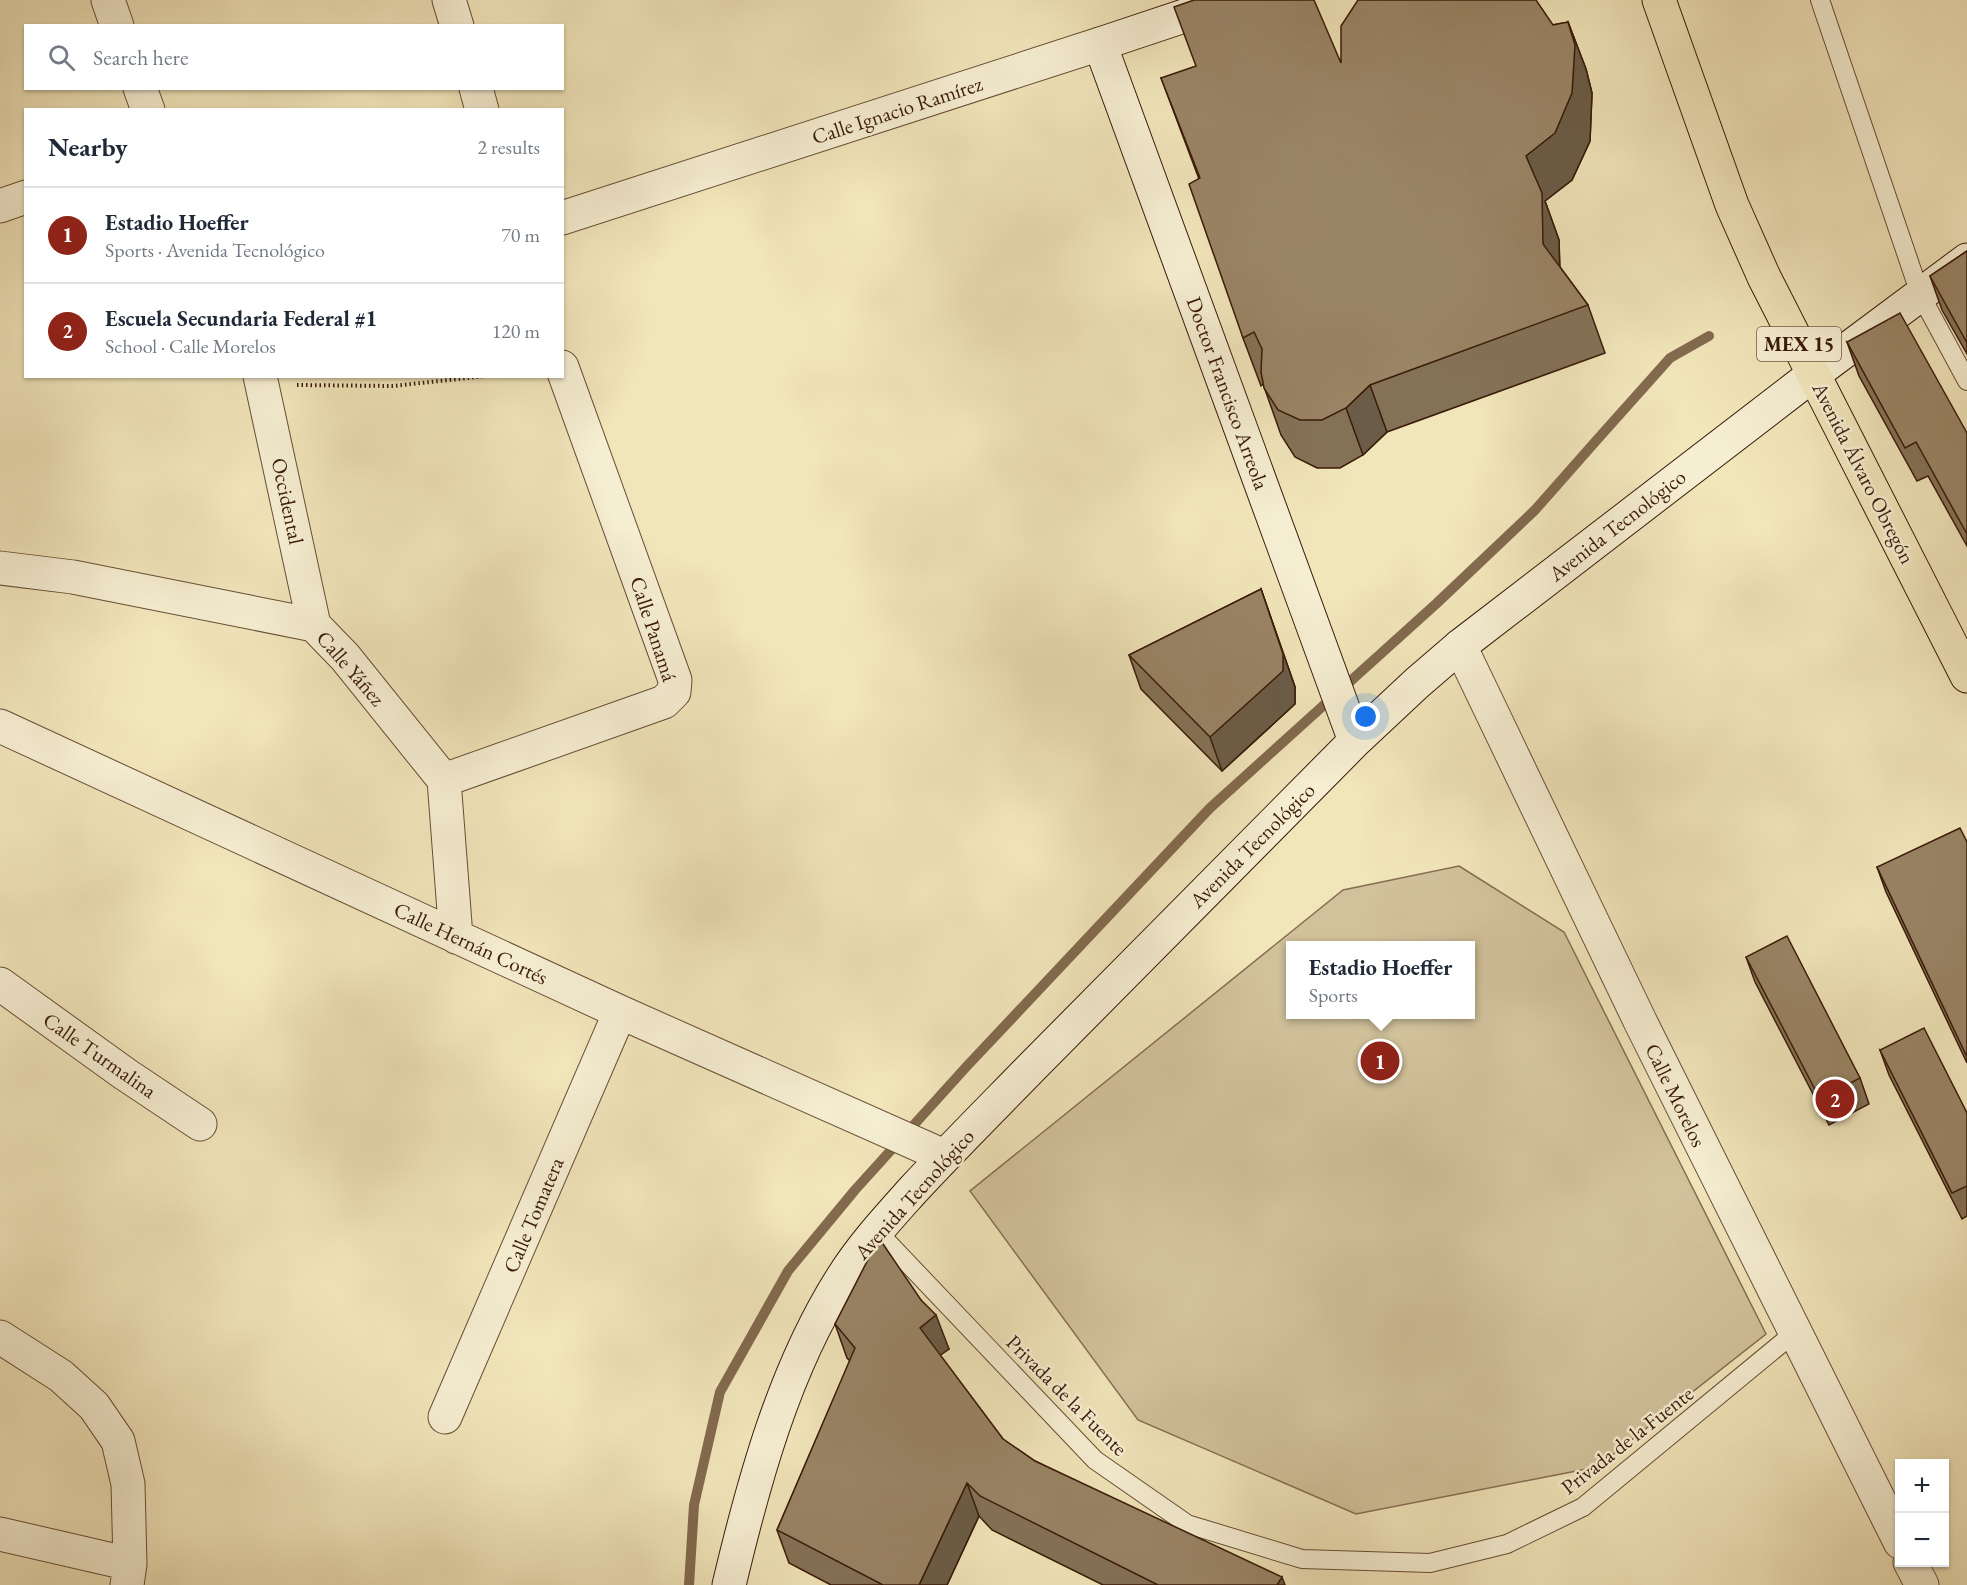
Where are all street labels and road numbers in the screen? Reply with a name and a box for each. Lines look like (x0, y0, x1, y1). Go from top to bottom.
street label: Calle Ignacio Ramírez (808, 70, 986, 150)
street label: Doctor Francisco Arreola (1181, 293, 1276, 494)
road number: MEX 15 (1757, 327, 1841, 361)
street label: Avenida Álvaro Obregón (1806, 377, 1922, 568)
street label: Occidental (266, 455, 310, 547)
street label: Avenida Tecnológico (1542, 463, 1691, 588)
street label: Calle Panamá (624, 573, 684, 686)
street label: Calle Yáñez (311, 625, 391, 711)
street label: Avenida Tecnológico (1183, 776, 1321, 914)
street label: Calle Hernán Cortés (390, 896, 552, 991)
street label: Calle Turmalina (38, 1006, 162, 1104)
street label: Calle Morelos (1639, 1039, 1713, 1151)
street label: Avenida Tecnológico (847, 1123, 980, 1266)
street label: Calle Tomatera (497, 1153, 570, 1277)
street label: Privada de la Fuente (1001, 1329, 1133, 1461)
street label: Privada de la Fuente (1555, 1380, 1699, 1500)

